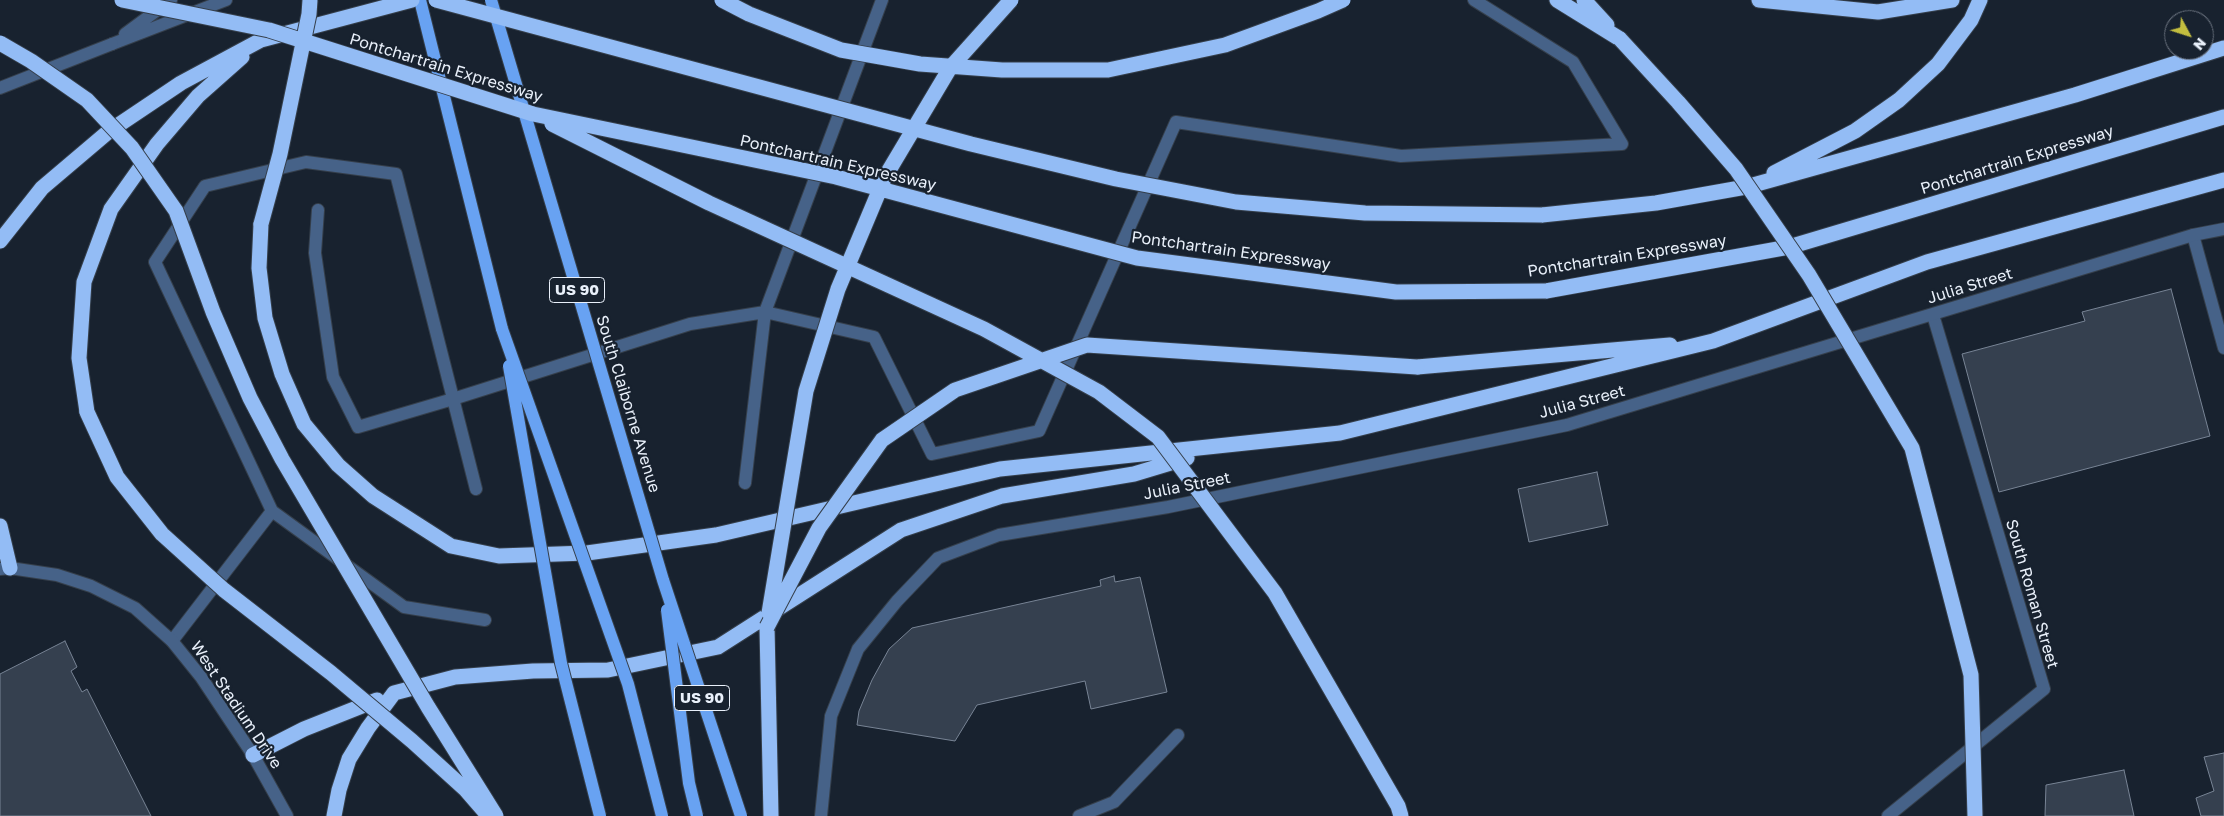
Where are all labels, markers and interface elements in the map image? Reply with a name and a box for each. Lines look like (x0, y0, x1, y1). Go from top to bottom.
north arrow (2164, 10, 2214, 60)
street label: Pontchartrain Expressway (347, 29, 545, 107)
text: N (2190, 35, 2210, 54)
street label: Pontchartrain Expressway (1918, 121, 2116, 199)
street label: Pontchartrain Expressway (738, 131, 938, 195)
street label: Pontchartrain Expressway (1130, 228, 1332, 274)
street label: Pontchartrain Expressway (1526, 231, 1728, 281)
street label: Julia Street (1925, 264, 2015, 308)
road number: US 90 (550, 278, 604, 302)
street label: South Claiborne Avenue (592, 313, 664, 495)
street label: Julia Street (1537, 381, 1627, 423)
street label: Julia Street (1142, 468, 1232, 504)
street label: South Roman Street (2001, 517, 2063, 671)
street label: West Stadium Drive (186, 638, 286, 772)
road number: US 90 (674, 686, 730, 710)

